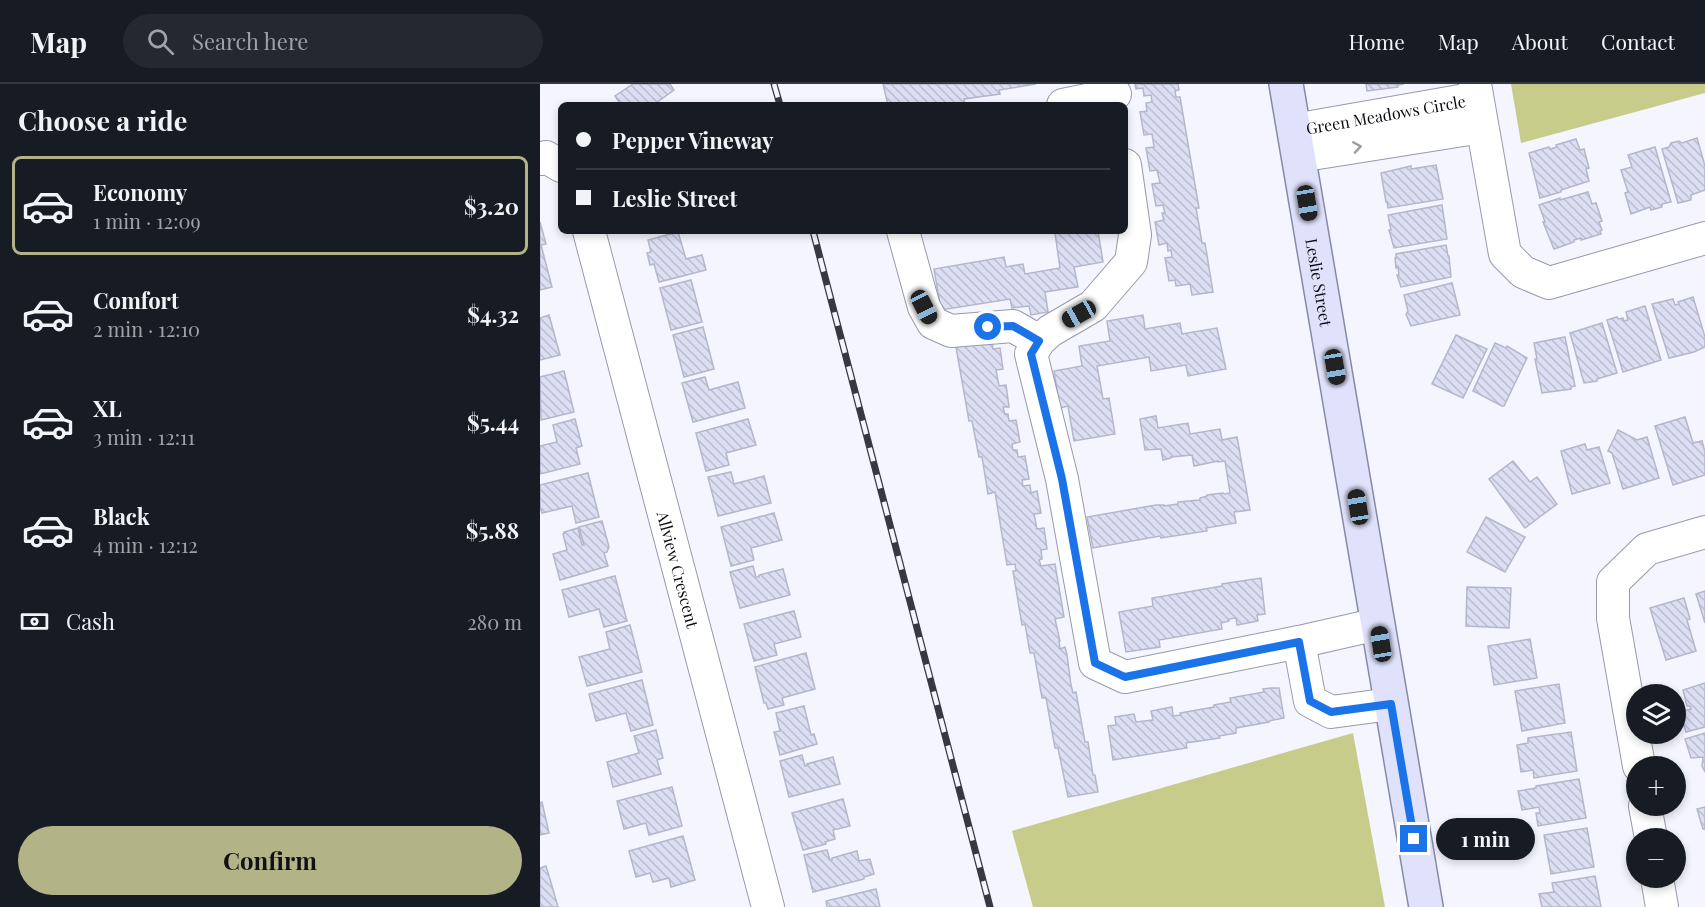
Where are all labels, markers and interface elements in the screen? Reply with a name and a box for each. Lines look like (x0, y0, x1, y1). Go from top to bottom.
search box (123, 14, 543, 68)
text: Map (30, 23, 87, 60)
icon: search (144, 25, 177, 58)
text: Search here (192, 26, 308, 56)
text: Home (1349, 27, 1405, 55)
text: Map (1438, 27, 1479, 55)
text: About (1512, 27, 1568, 55)
text: Contact (1601, 27, 1675, 55)
street label: Green Meadows Circle (1304, 90, 1467, 138)
text: Choose a ride (18, 102, 187, 138)
text: Pepper Vineway (612, 125, 773, 155)
one-way arrow (1351, 141, 1361, 154)
text: Economy (93, 177, 187, 207)
icon: car (21, 179, 75, 233)
text: Leslie Street (612, 183, 737, 213)
car (1295, 184, 1319, 222)
text: $3.20 (464, 191, 519, 221)
text: 1 min · 12:09 (93, 207, 201, 234)
street label: Leslie Street (1302, 236, 1338, 328)
text: Comfort (93, 285, 179, 315)
icon: car (21, 287, 75, 341)
car (908, 287, 940, 327)
car (1059, 297, 1099, 331)
text: $4.32 (467, 299, 519, 329)
route start (974, 313, 1001, 340)
text: 2 min · 12:10 (93, 315, 200, 342)
car (1323, 348, 1347, 386)
text: XL (93, 393, 122, 423)
icon: car (21, 395, 75, 449)
text: $5.44 (467, 407, 519, 437)
text: 3 min · 12:11 (93, 423, 195, 450)
car (1346, 488, 1370, 526)
text: Black (93, 501, 150, 531)
icon: car (21, 503, 75, 557)
street label: Allview Crescent (653, 508, 704, 630)
text: $5.88 (466, 515, 519, 545)
text: 4 min · 12:12 (93, 531, 198, 558)
icon: cash (18, 605, 51, 638)
text: Cash (66, 606, 115, 636)
text: 280 m (467, 608, 522, 635)
car (1369, 625, 1393, 663)
map controls (1626, 684, 1686, 888)
button: layers (1626, 684, 1686, 744)
button: + (1626, 756, 1686, 816)
callout: 1 min (1435, 818, 1534, 860)
route end (1400, 825, 1427, 852)
text: 1 min (1461, 825, 1510, 852)
button: Confirm (18, 826, 522, 895)
button: − (1626, 828, 1686, 888)

